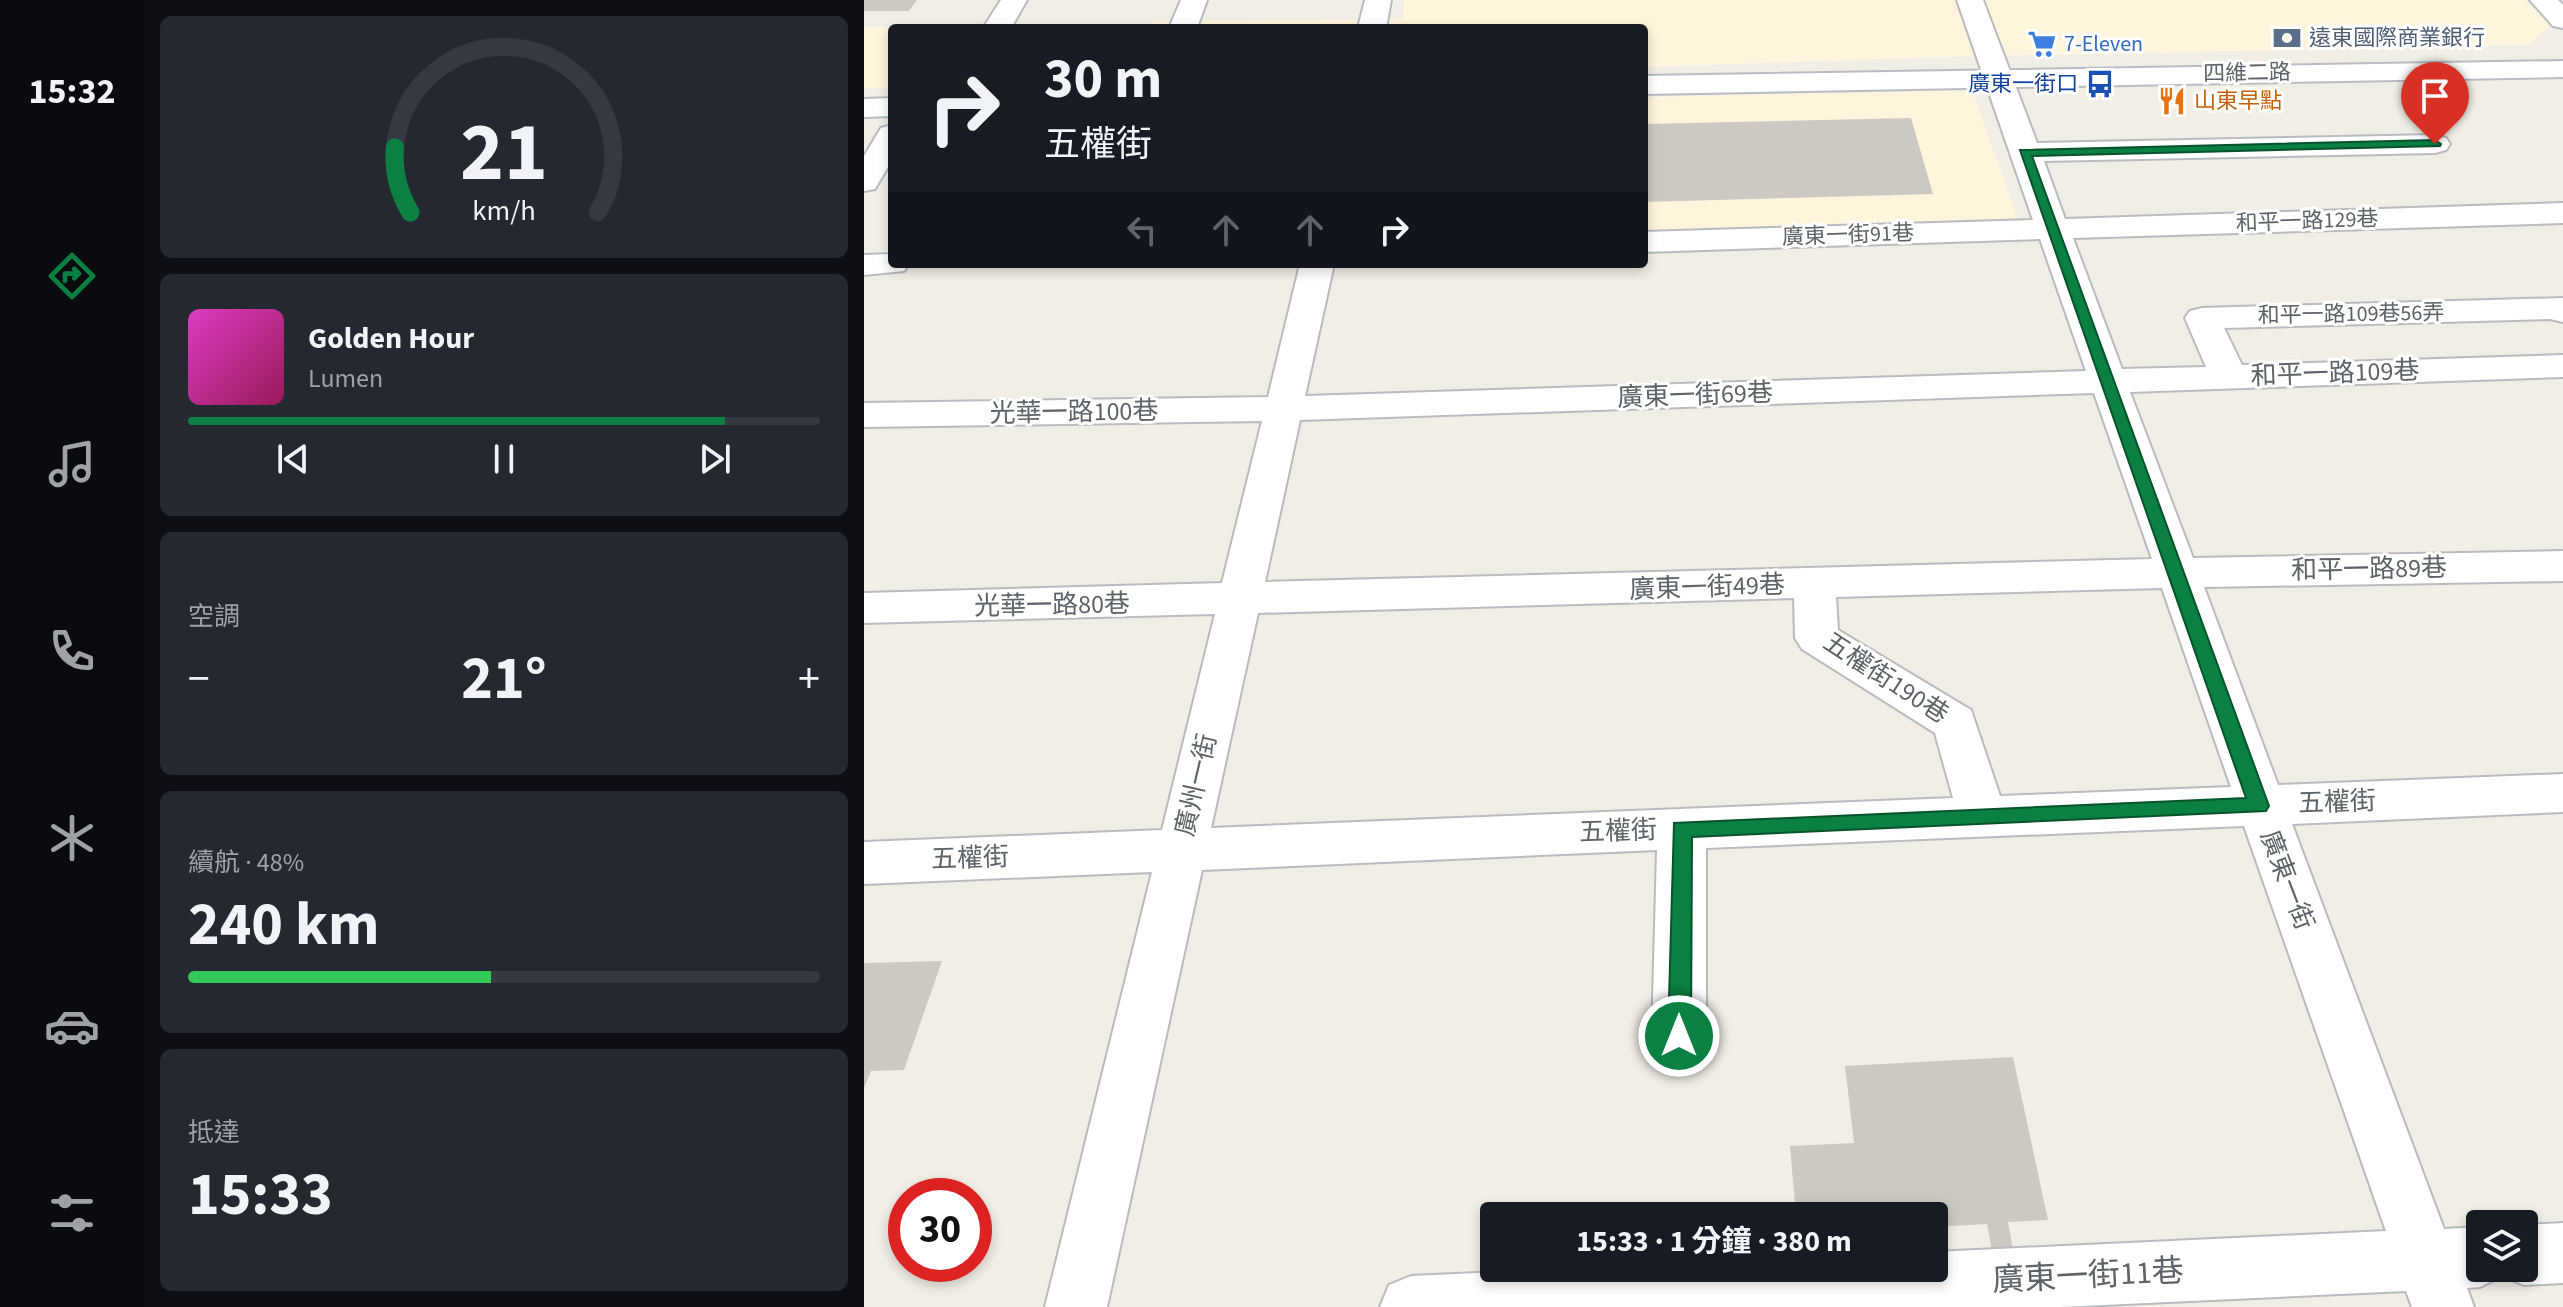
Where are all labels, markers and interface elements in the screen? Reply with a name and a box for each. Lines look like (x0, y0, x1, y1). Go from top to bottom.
place label: 遠東國際商業銀行 (2309, 22, 2485, 54)
bank icon: 遠東國際商業銀行 (2272, 23, 2302, 53)
place label: 7-Eleven (2064, 28, 2143, 60)
supermarket icon: 7-Eleven (2027, 29, 2057, 59)
text: 30 m (1044, 40, 1162, 119)
icon: right (912, 56, 1016, 160)
street label: 四維二路 (2203, 56, 2291, 90)
pin (2401, 62, 2469, 144)
text: 15:32 (29, 66, 115, 117)
place label: 廣東一街口 (1968, 68, 2078, 100)
bus stop icon: 廣東一街口 (2085, 69, 2115, 99)
icon: arrive (2413, 74, 2457, 118)
place label: 山東早點 (2194, 85, 2282, 117)
restaurant icon: 山東早點 (2157, 86, 2187, 116)
text: 21 (460, 94, 548, 212)
text: 五權街 (1044, 119, 1152, 170)
text: km/h (472, 191, 536, 231)
street label: 和平一路129巷 (2235, 203, 2379, 239)
icon: left (1120, 208, 1164, 252)
icon: ahead (1204, 208, 1248, 252)
icon: ahead (1288, 208, 1332, 252)
icon: right (1372, 208, 1416, 252)
street label: 廣東一街91巷 (1782, 217, 1914, 253)
icon: directions (44, 248, 100, 304)
street label: 和平一路109巷56弄 (2257, 296, 2445, 332)
text: Golden Hour (308, 317, 474, 360)
street label: 和平一路109巷 (2250, 352, 2420, 394)
text: Lumen (308, 360, 383, 397)
street label: 廣東一街69巷 (1616, 374, 1774, 416)
street label: 光華一路100巷 (989, 392, 1159, 432)
icon: music (44, 436, 100, 492)
icon: previous (271, 437, 315, 481)
icon: pause (482, 437, 526, 481)
icon: next (693, 437, 737, 481)
street label: 和平一路89巷 (2291, 549, 2447, 589)
street label: 廣東一街49巷 (1628, 566, 1786, 608)
street label: 光華一路80巷 (974, 585, 1130, 625)
text: 空調 (188, 598, 240, 635)
icon: phone (44, 623, 100, 679)
street label: 五權街190巷 (1816, 624, 1956, 732)
text: 21° (461, 637, 547, 722)
text: − (188, 648, 210, 711)
text: + (798, 648, 820, 711)
street label: 廣州一街 (1166, 730, 1226, 840)
street label: 五權街 (2297, 782, 2377, 822)
icon: climate (44, 810, 100, 866)
street label: 五權街 (1578, 811, 1658, 851)
street label: 廣東一街 (2251, 825, 2323, 935)
street label: 五權街 (930, 838, 1010, 878)
text: 續航 · 48% (188, 844, 304, 881)
text: 240 km (188, 883, 379, 968)
position arrow (1637, 994, 1721, 1078)
icon: car (44, 998, 100, 1054)
text: 抵達 (188, 1114, 240, 1151)
text: 15:33 (188, 1153, 333, 1238)
speed limit sign: 30 (888, 1178, 992, 1282)
icon: filters (44, 1185, 100, 1241)
map controls (2466, 1210, 2538, 1282)
button: layers (2466, 1210, 2538, 1282)
text: 15:33 · 1 分鐘 · 380 m (1576, 1220, 1852, 1263)
street label: 廣東一街11巷 (1991, 1248, 2185, 1304)

